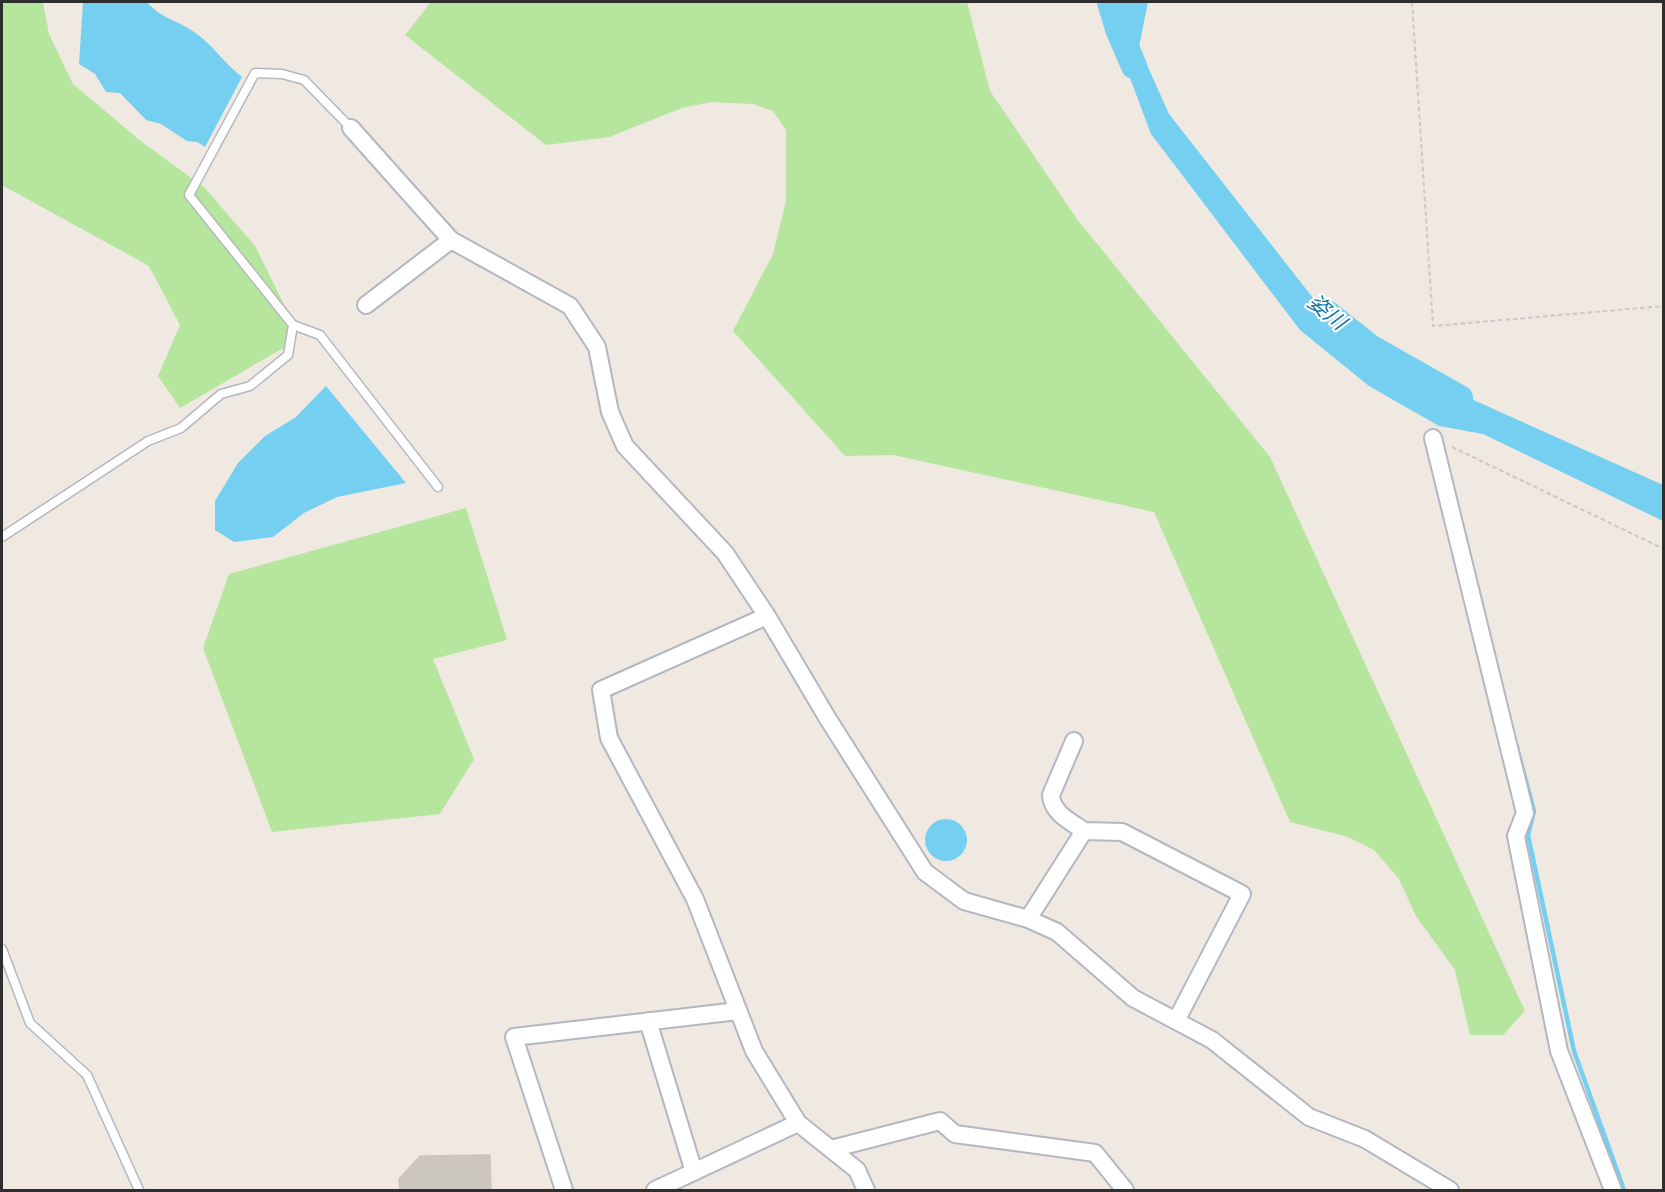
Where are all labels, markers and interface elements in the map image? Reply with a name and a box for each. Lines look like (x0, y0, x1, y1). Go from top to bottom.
water label: 姿川 (1304, 288, 1354, 335)

